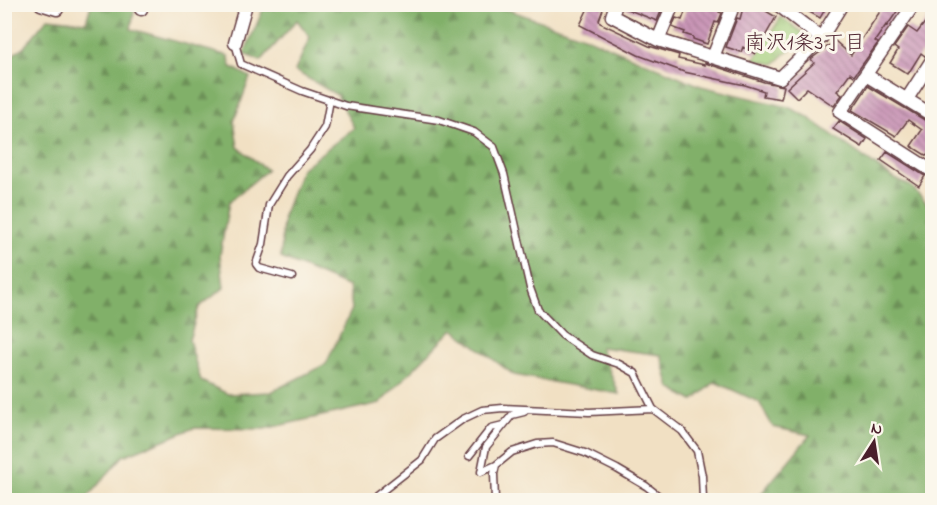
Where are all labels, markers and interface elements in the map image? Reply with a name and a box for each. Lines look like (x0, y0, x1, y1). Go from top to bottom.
district label: 南沢1条3丁目 (745, 29, 865, 59)
north arrow (844, 412, 904, 472)
text: N (869, 416, 885, 442)

